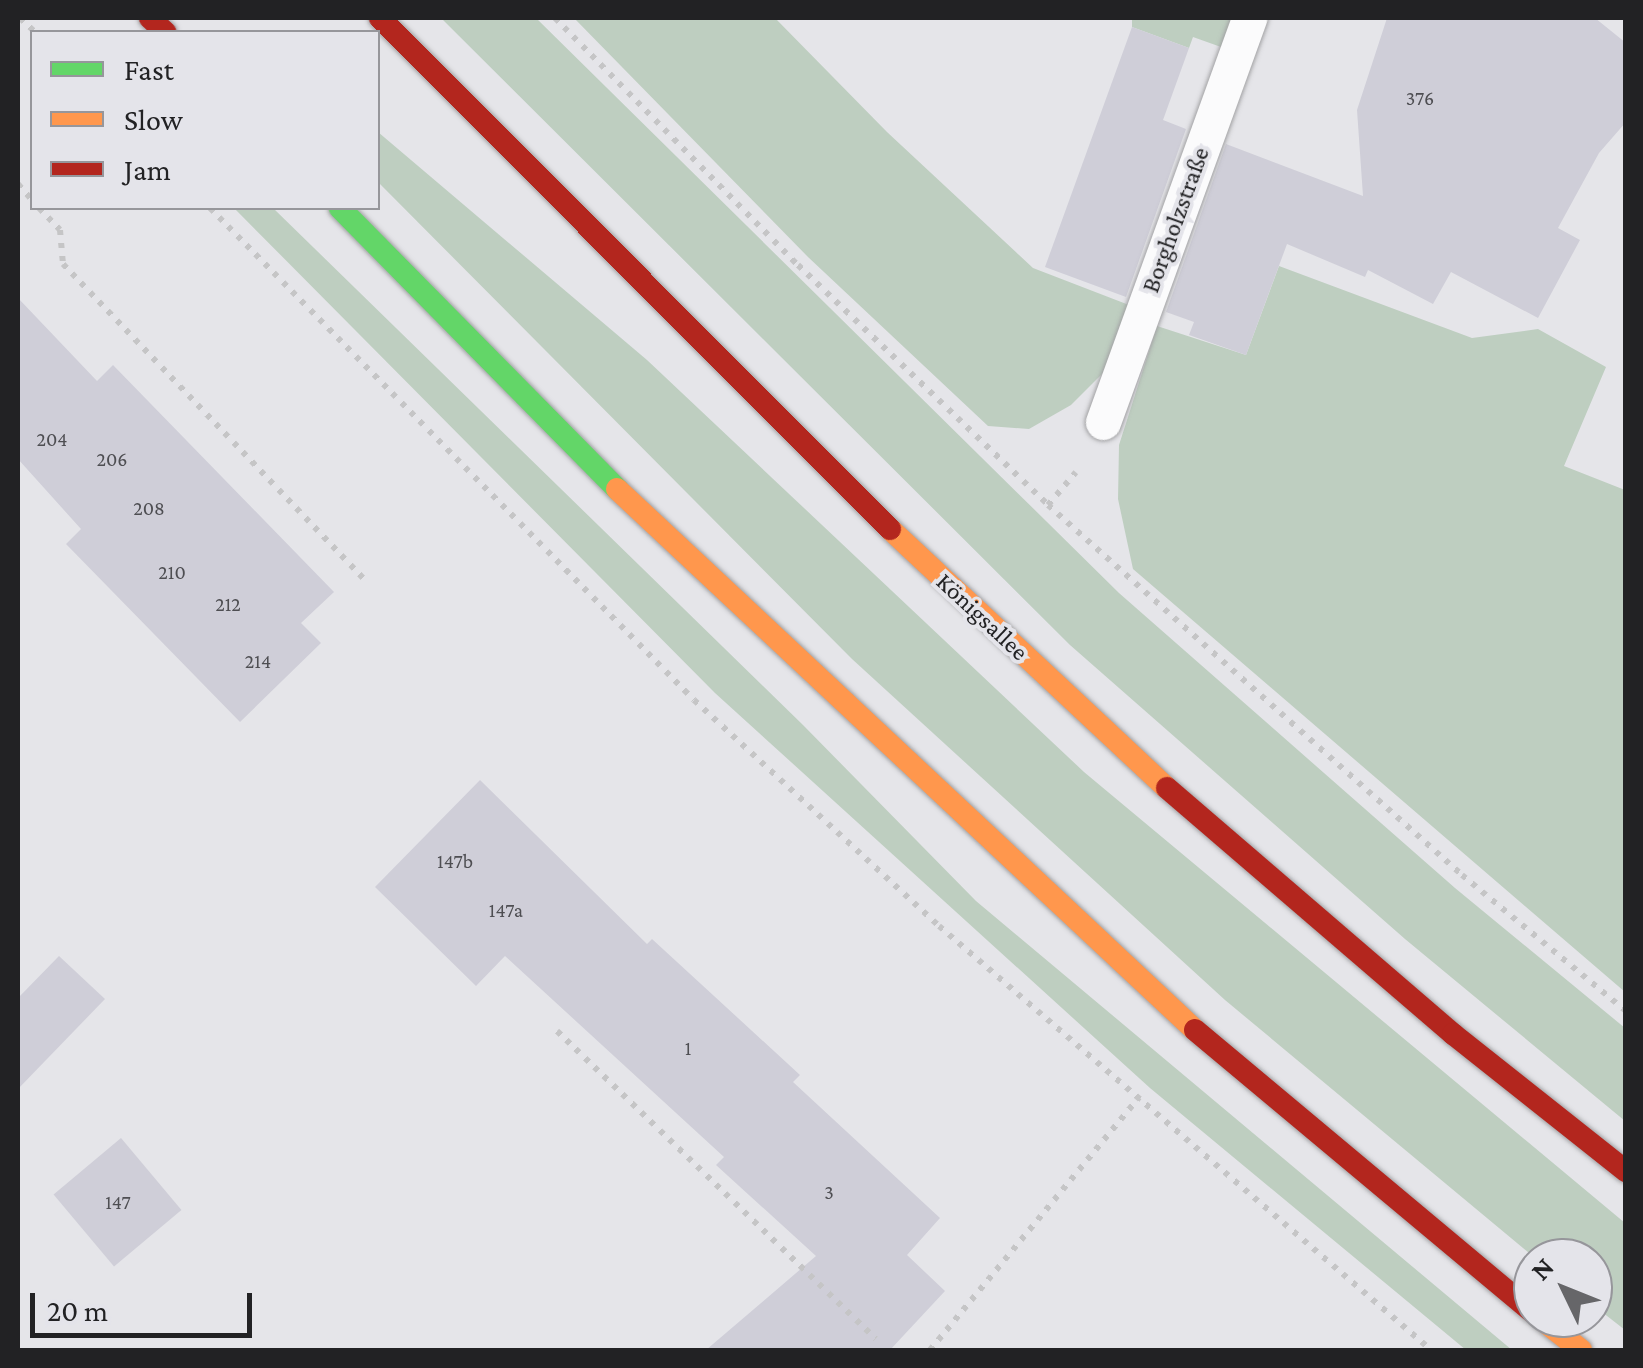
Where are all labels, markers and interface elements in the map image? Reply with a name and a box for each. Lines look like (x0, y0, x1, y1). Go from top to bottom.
legend (30, 30, 380, 210)
text: Fast (124, 53, 174, 86)
house number: 376 (1406, 86, 1434, 110)
text: Slow (124, 103, 183, 136)
street label: Borgholzstraße (1136, 143, 1216, 297)
text: Jam (124, 153, 171, 186)
house number: 204 (36, 427, 68, 451)
house number: 206 (97, 447, 127, 471)
house number: 208 (133, 496, 165, 520)
house number: 210 (158, 560, 186, 584)
street label: Königsallee (930, 567, 1034, 667)
house number: 212 (215, 592, 241, 616)
house number: 214 (245, 649, 271, 673)
house number: 147b (437, 849, 473, 873)
house number: 147a (489, 898, 523, 922)
house number: 1 (685, 1036, 691, 1060)
house number: 3 (824, 1180, 834, 1204)
house number: 147 (105, 1190, 131, 1214)
north arrow (1513, 1238, 1613, 1338)
text: N (1524, 1251, 1560, 1286)
scale bar (35, 1273, 258, 1335)
text: 20 m (47, 1294, 108, 1327)

